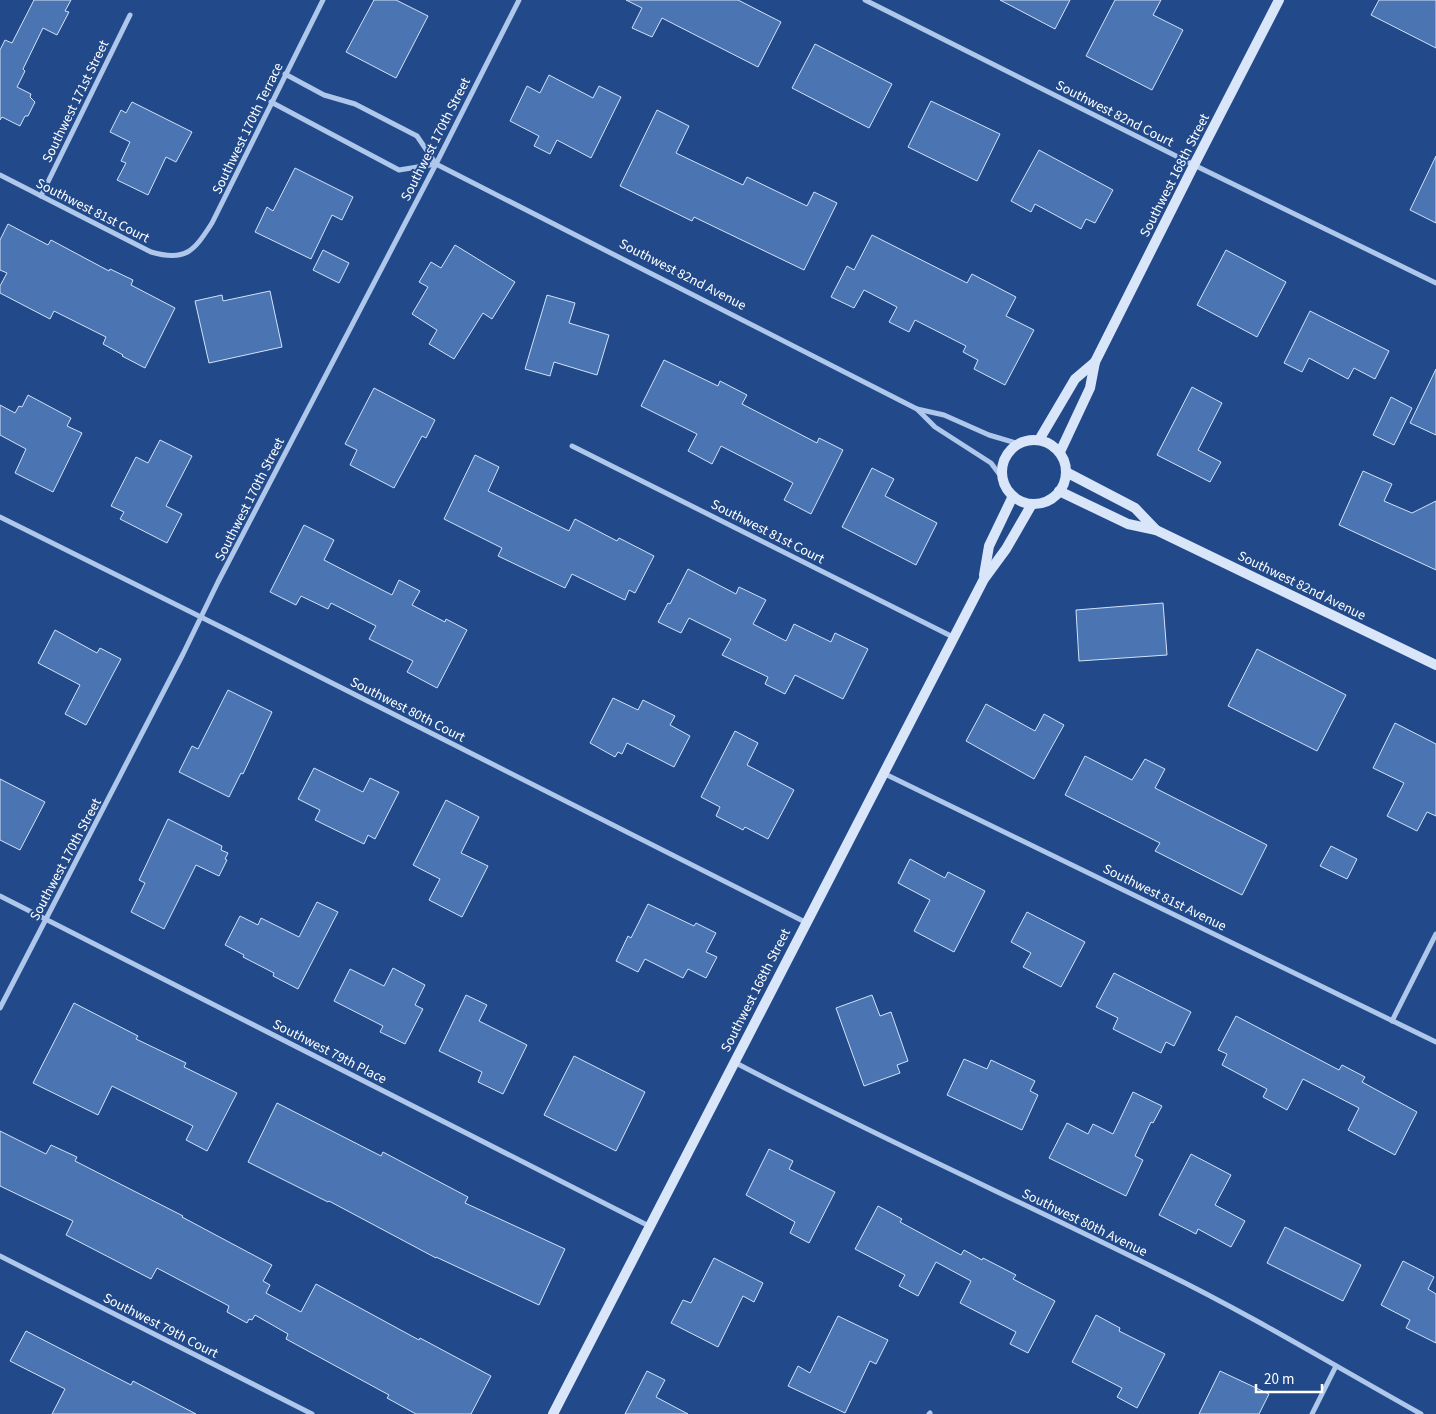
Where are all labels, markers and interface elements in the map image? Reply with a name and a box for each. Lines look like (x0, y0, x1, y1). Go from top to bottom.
street label: Southwest 171st Street (38, 37, 114, 166)
street label: Southwest 170th Terrace (207, 59, 288, 198)
street label: Southwest 170th Street (396, 74, 476, 205)
street label: Southwest 82nd Court (1052, 75, 1177, 152)
street label: Southwest 168th Street (1135, 110, 1215, 241)
street label: Southwest 81st Court (32, 174, 153, 248)
street label: Southwest 82nd Avenue (615, 234, 750, 316)
street label: Southwest 170th Street (210, 434, 290, 565)
street label: Southwest 81st Court (707, 495, 828, 569)
street label: Southwest 82nd Avenue (1234, 546, 1369, 626)
street label: Southwest 80th Court (346, 672, 469, 748)
street label: Southwest 170th Street (25, 794, 107, 924)
street label: Southwest 81st Avenue (1099, 859, 1230, 937)
street label: Southwest 168th Street (716, 925, 796, 1056)
street label: Southwest 79th Place (269, 1014, 390, 1089)
street label: Southwest 80th Avenue (1018, 1184, 1151, 1262)
street label: Southwest 79th Court (99, 1288, 222, 1364)
scale bar (1256, 1362, 1322, 1394)
text: 20 m (1264, 1369, 1294, 1390)

